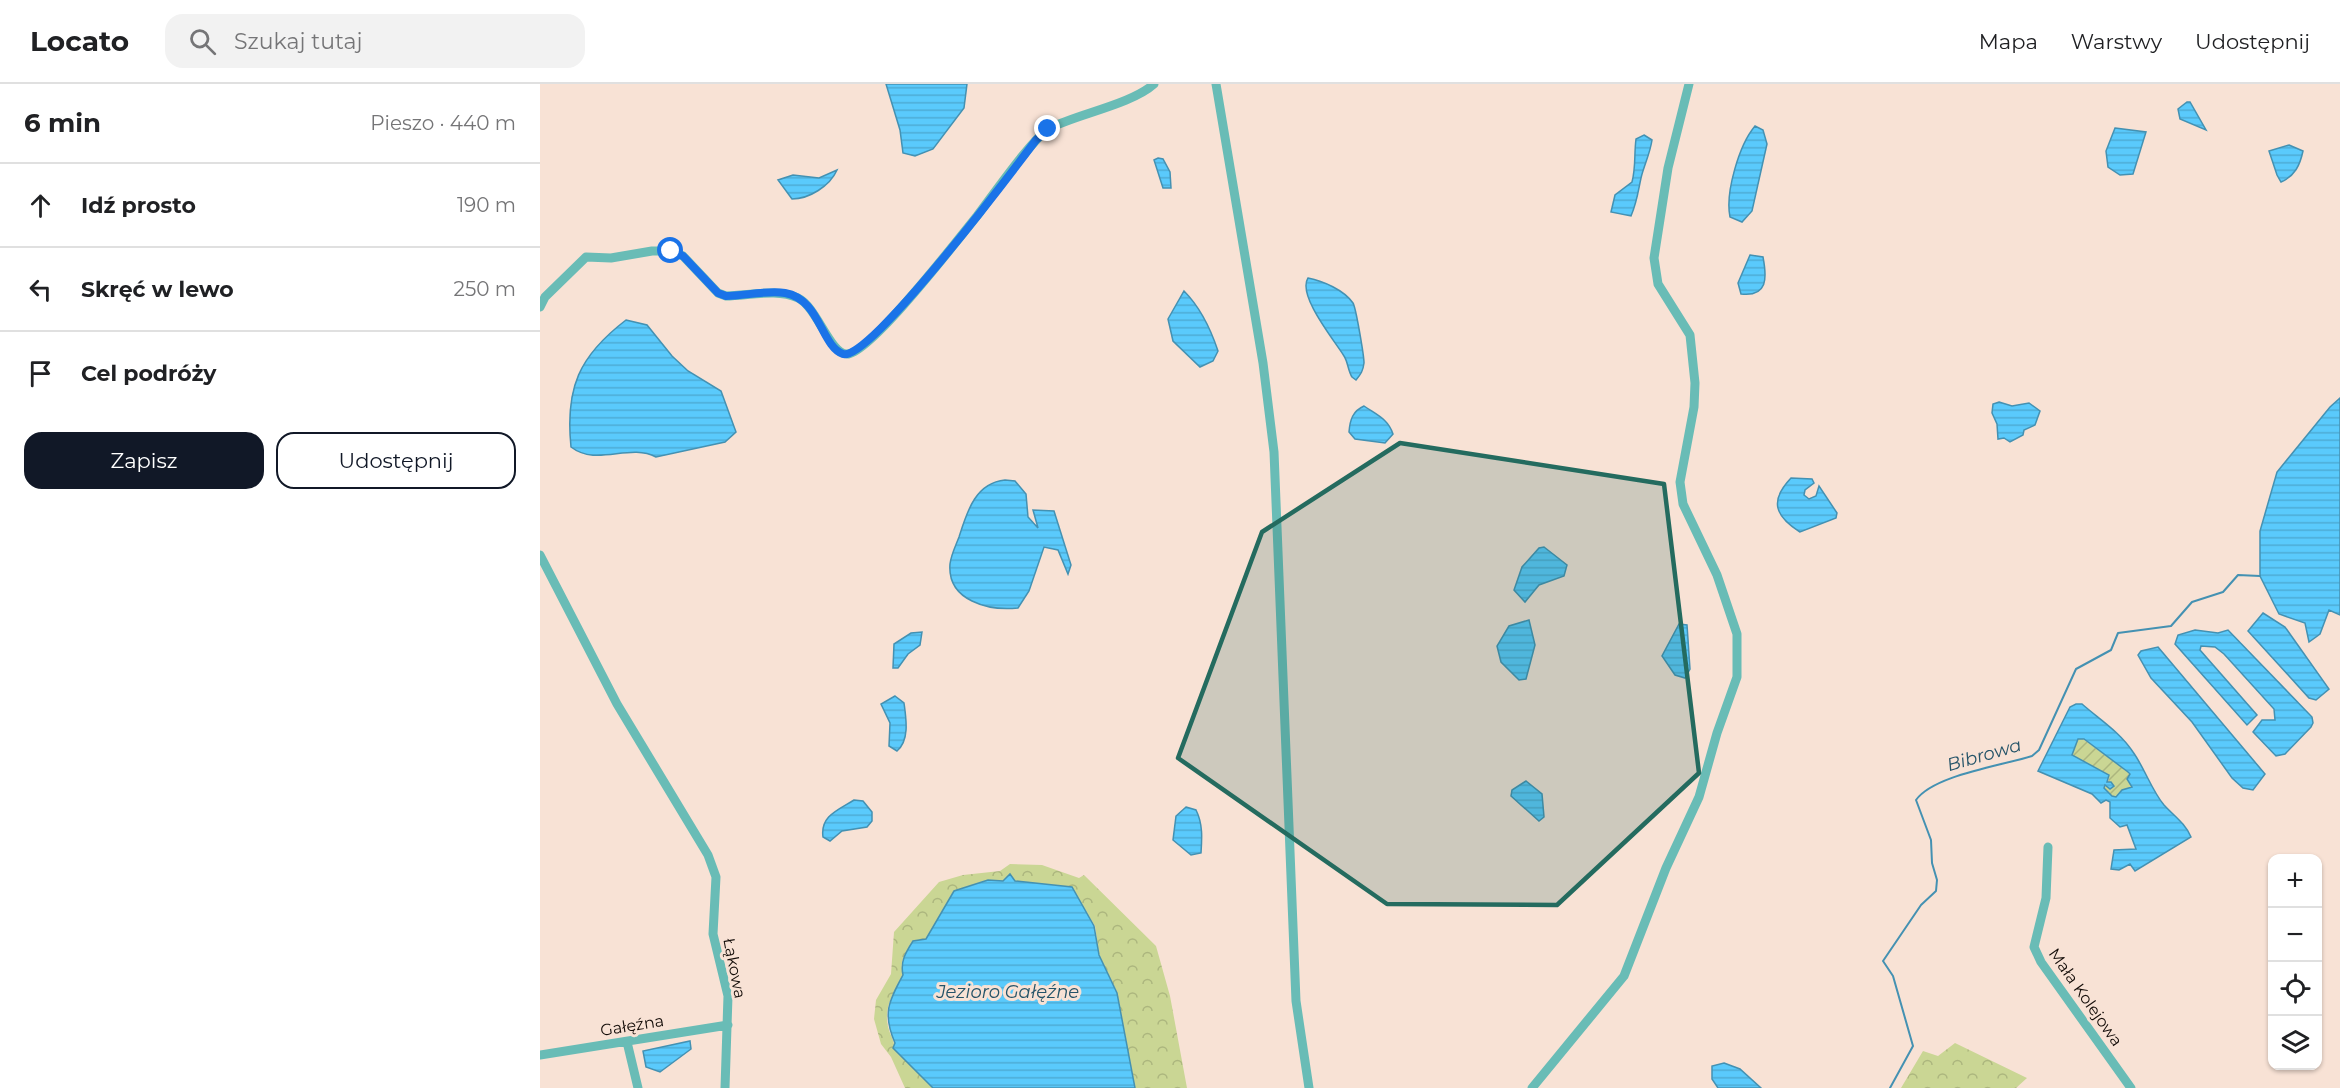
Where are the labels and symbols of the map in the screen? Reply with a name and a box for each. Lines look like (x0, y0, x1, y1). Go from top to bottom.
route end (1034, 115, 1060, 141)
route start (657, 237, 683, 263)
water label: Bibrowa (1944, 734, 2024, 776)
street label: Łąkowa (719, 936, 750, 1000)
street label: Mała Kolejowa (2045, 945, 2126, 1050)
water label: Jezioro Gałęźne (936, 981, 1079, 1003)
street label: Gałęźna (599, 1011, 665, 1040)

